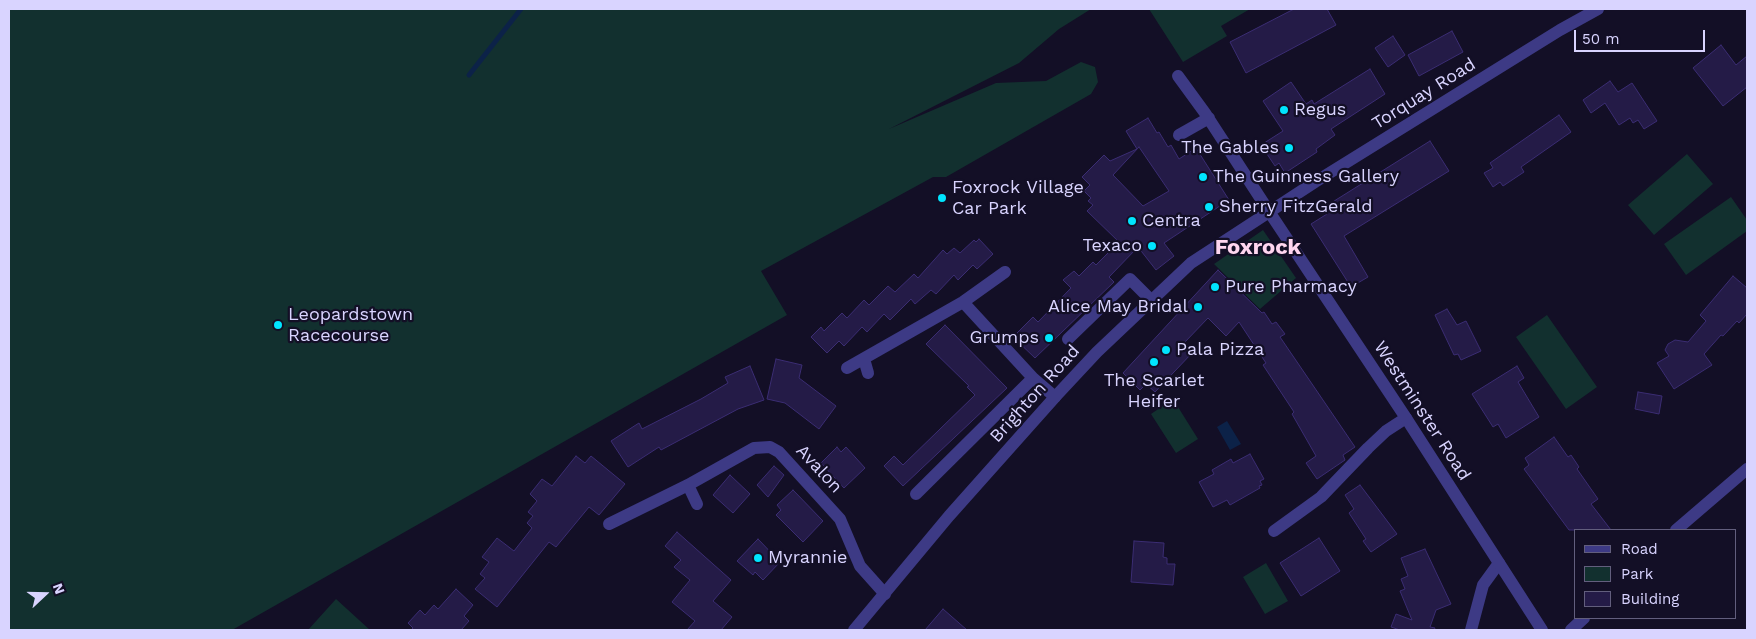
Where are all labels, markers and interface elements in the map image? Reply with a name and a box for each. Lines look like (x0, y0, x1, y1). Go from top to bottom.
scale bar (1576, 20, 1707, 52)
text: 50 m (1582, 30, 1619, 48)
street label: Torquay Road (1368, 54, 1480, 134)
place label: Regus (1294, 99, 1346, 121)
marker: Regus (1278, 104, 1290, 116)
place label: The Gables (1181, 137, 1279, 159)
marker: The Gables (1283, 142, 1295, 154)
place label: The Guinness Gallery (1213, 166, 1399, 188)
marker: The Guinness Gallery (1197, 171, 1209, 183)
place label: Foxrock Village Car Park (952, 177, 1084, 220)
marker: Foxrock Village Car Park (936, 192, 948, 204)
place label: Sherry FitzGerald (1219, 196, 1372, 218)
marker: Sherry FitzGerald (1203, 201, 1215, 213)
place label: Centra (1142, 210, 1201, 232)
marker: Centra (1126, 215, 1138, 227)
place label: Texaco (1083, 235, 1142, 257)
district label: Foxrock (1215, 235, 1301, 261)
marker: Texaco (1146, 240, 1158, 252)
place label: Pure Pharmacy (1225, 276, 1357, 298)
marker: Pure Pharmacy (1209, 281, 1221, 293)
place label: Alice May Bridal (1048, 296, 1188, 318)
marker: Alice May Bridal (1192, 301, 1204, 313)
place label: Leopardstown Racecourse (288, 304, 413, 346)
marker: Leopardstown Racecourse (272, 319, 284, 331)
place label: Grumps (970, 327, 1039, 349)
marker: Grumps (1043, 332, 1055, 344)
street label: Westminster Road (1369, 337, 1475, 485)
place label: Pala Pizza (1176, 339, 1264, 361)
street label: Brighton Road (985, 341, 1085, 447)
marker: Pala Pizza (1160, 344, 1172, 356)
marker: The Scarlet Heifer (1148, 356, 1160, 368)
place label: The Scarlet Heifer (1104, 370, 1204, 412)
street label: Avalon (791, 440, 847, 498)
legend (1574, 529, 1736, 619)
text: Road (1621, 540, 1658, 558)
place label: Myrannie (768, 547, 847, 569)
marker: Myrannie (752, 552, 764, 564)
text: Park (1621, 565, 1653, 583)
north arrow (20, 569, 70, 619)
text: N (50, 581, 68, 596)
text: Building (1621, 590, 1679, 608)

